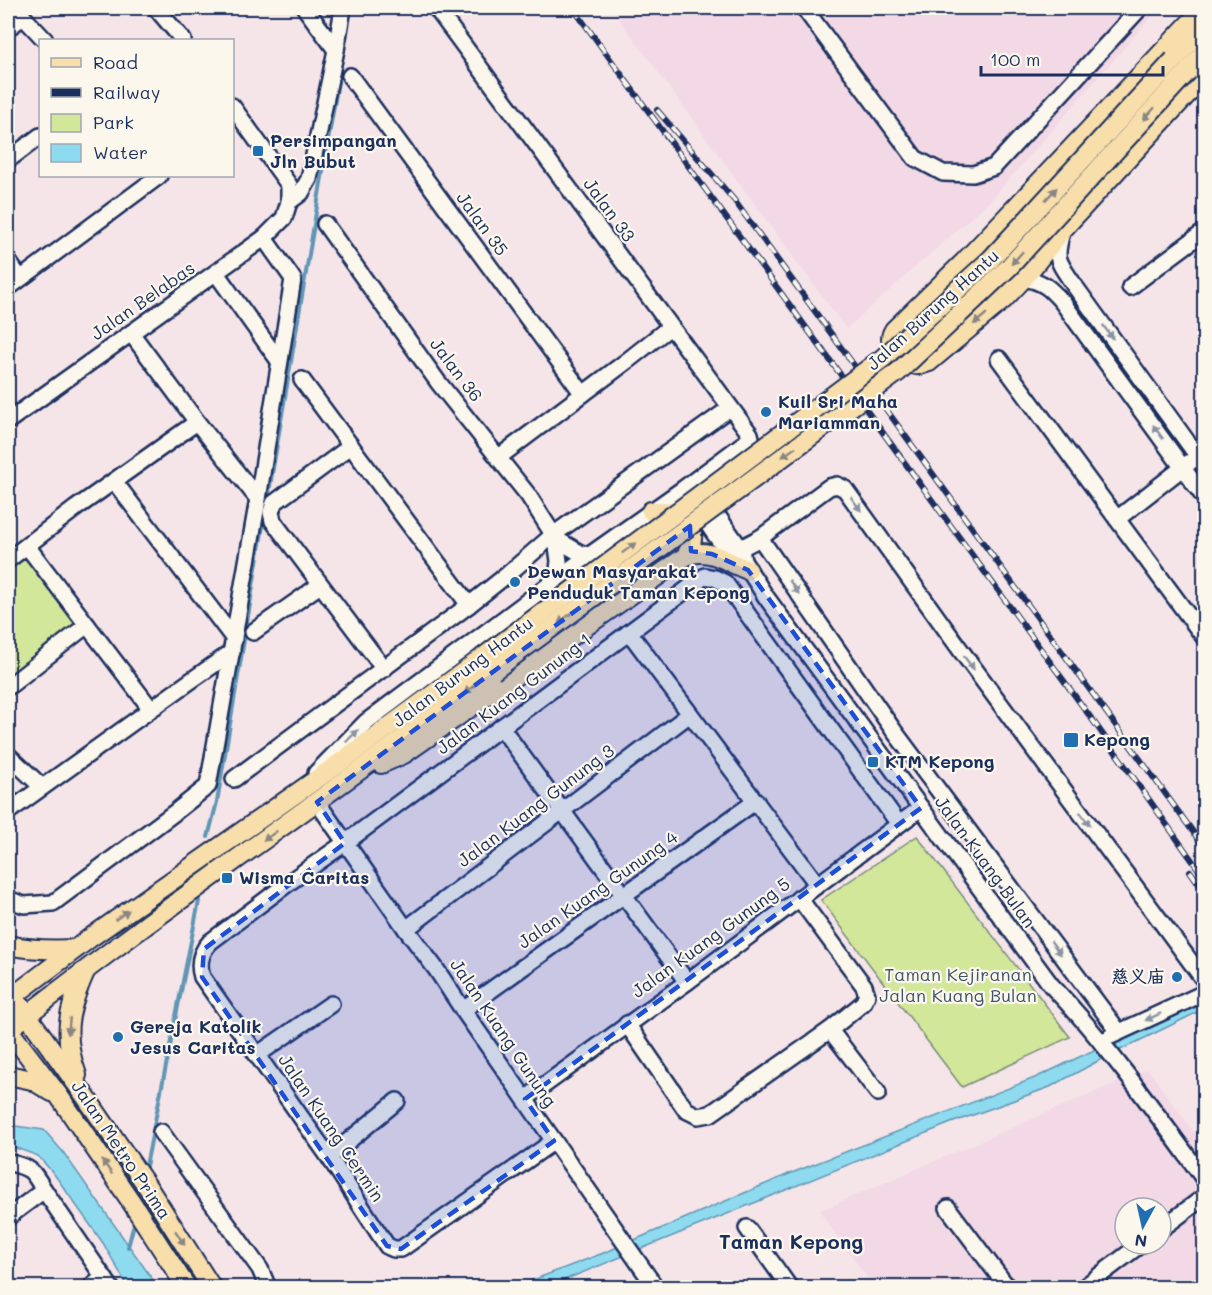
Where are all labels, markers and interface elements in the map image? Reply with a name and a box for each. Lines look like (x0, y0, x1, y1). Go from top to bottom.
legend (39, 39, 234, 177)
scale bar (981, 39, 1162, 77)
text: 100 m (990, 47, 1040, 71)
text: Road (93, 50, 138, 74)
text: Railway (93, 80, 160, 104)
one-way arrow (1142, 107, 1156, 122)
text: Park (93, 110, 134, 134)
place label: Persimpangan Jln Bubut (270, 128, 397, 173)
text: Water (93, 140, 148, 164)
marker: Persimpangan Jln Bubut (251, 144, 265, 158)
street label: Jalan 33 (578, 173, 641, 246)
one-way arrow (1044, 186, 1058, 201)
street label: Jalan 35 (451, 187, 514, 260)
street label: Jalan Burung Hantu (861, 243, 1004, 375)
one-way arrow (1010, 251, 1024, 266)
street label: Jalan Belabas (86, 255, 199, 345)
one-way arrow (973, 312, 988, 325)
one-way arrow (1102, 324, 1114, 340)
street label: Jalan 36 (425, 333, 489, 406)
place label: Kuil Sri Maha Mariamman (778, 389, 898, 434)
marker: Kuil Sri Maha Mariamman (759, 405, 773, 419)
one-way arrow (1152, 425, 1164, 440)
one-way arrow (782, 446, 797, 458)
one-way arrow (850, 496, 862, 512)
one-way arrow (622, 542, 637, 554)
place label: Dewan Masyarakat Penduduk Taman Kepong (527, 559, 750, 604)
marker: Dewan Masyarakat Penduduk Taman Kepong (508, 575, 522, 589)
one-way arrow (788, 578, 800, 594)
street label: Jalan Burung Hantu (387, 610, 538, 732)
one-way arrow (557, 612, 573, 624)
street label: Jalan Kuang Gunung 1 (431, 627, 596, 759)
one-way arrow (963, 655, 975, 670)
one-way arrow (463, 681, 479, 694)
place label: Kepong (1084, 727, 1150, 751)
one-way arrow (345, 730, 359, 744)
marker: Kepong (1062, 731, 1080, 749)
street label: Jalan Kuang Gunung 3 (452, 738, 619, 872)
place label: KTM Kepong (885, 749, 995, 773)
marker: KTM Kepong (866, 755, 880, 769)
street label: Jalan Kuang Bulan (930, 791, 1042, 932)
one-way arrow (1079, 812, 1091, 827)
street label: Jalan Kuang Gunung 4 (513, 824, 683, 954)
one-way arrow (262, 830, 277, 842)
place label: Wisma Caritas (239, 865, 369, 889)
marker: Wisma Caritas (220, 871, 234, 885)
street label: Jalan Kuang Gunung 5 (626, 872, 794, 1003)
one-way arrow (114, 909, 130, 921)
one-way arrow (1050, 940, 1062, 956)
street label: Jalan Kuang Gunung (445, 954, 562, 1111)
park label: Taman Kejiranan Jalan Kuang Bulan (879, 962, 1037, 1007)
place label: 慈义庙 (1111, 964, 1165, 988)
marker: 慈义庙 (1170, 970, 1184, 984)
one-way arrow (1143, 1012, 1161, 1022)
place label: Gereja Katolik Jesus Caritas (130, 1014, 261, 1059)
one-way arrow (64, 1016, 73, 1035)
marker: Gereja Katolik Jesus Caritas (111, 1030, 125, 1044)
street label: Jalan Kuang Cermin (273, 1049, 390, 1206)
street label: Jalan Metro Prima (66, 1075, 177, 1224)
one-way arrow (102, 1159, 113, 1175)
north arrow (1113, 1196, 1173, 1256)
district label: Taman Kepong (719, 1228, 863, 1254)
one-way arrow (175, 1230, 186, 1246)
text: N (1133, 1230, 1148, 1253)

